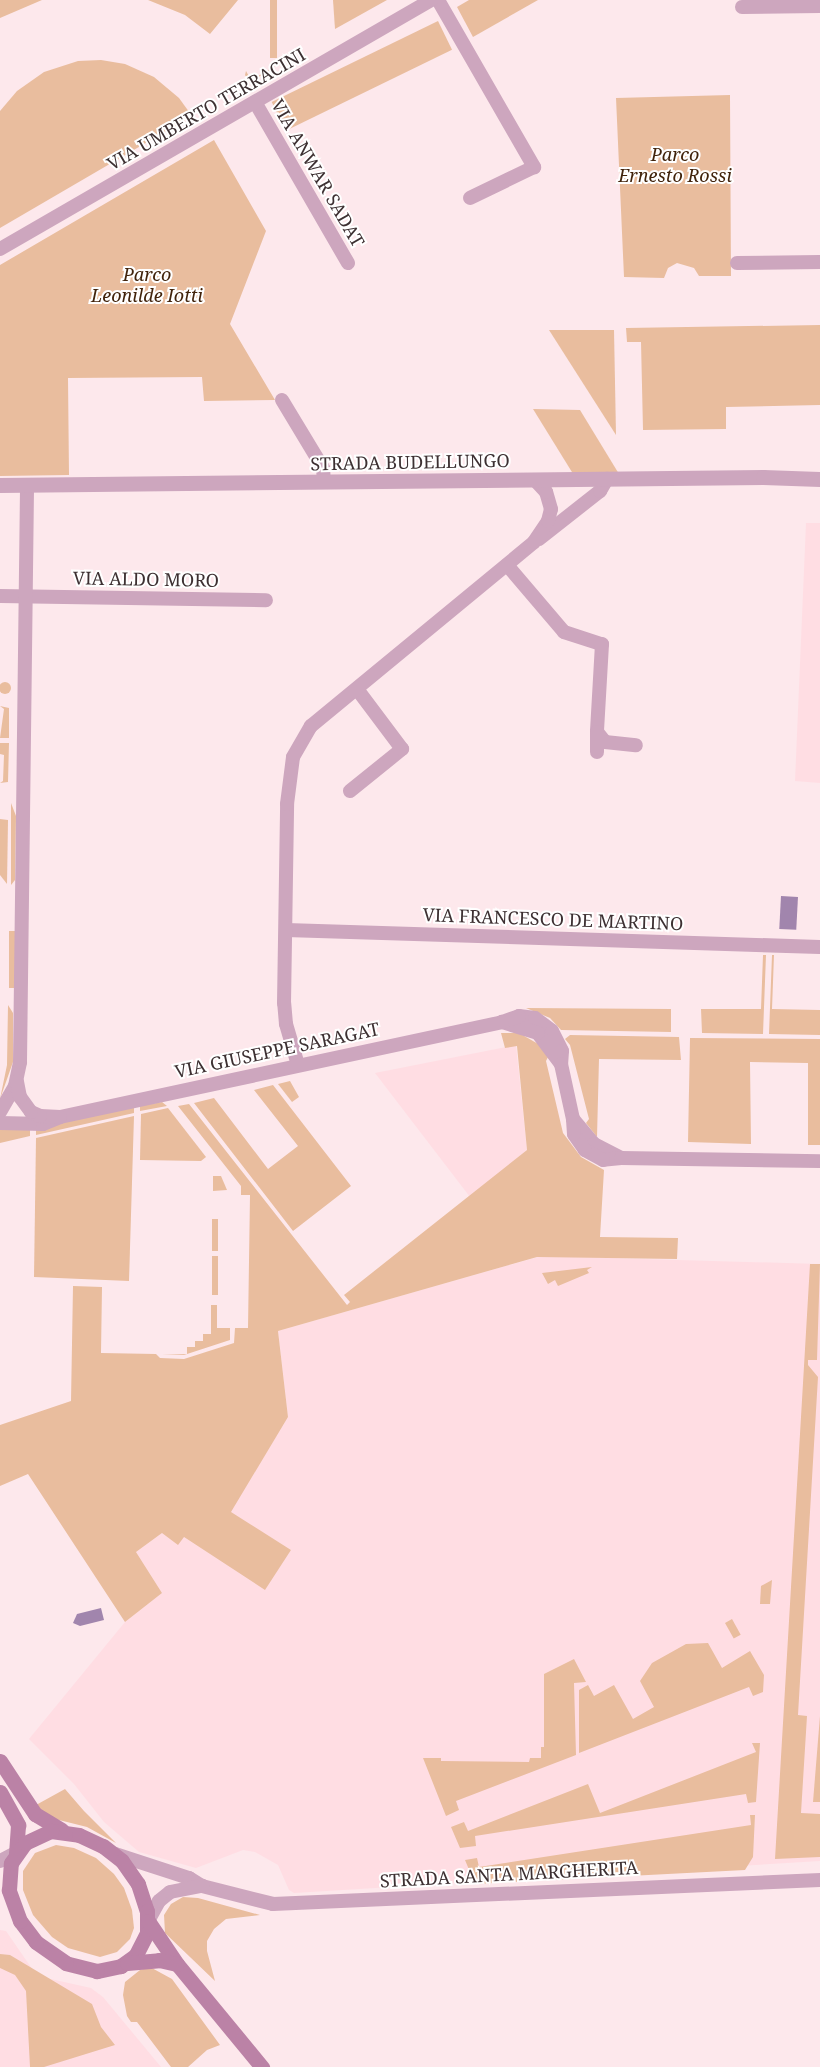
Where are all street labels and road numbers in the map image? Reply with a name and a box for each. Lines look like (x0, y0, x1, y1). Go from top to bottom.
street label: VIA UMBERTO TERRACINI (103, 43, 309, 175)
street label: VIA ANWAR SADAT (267, 95, 369, 251)
street label: STRADA BUDELLUNGO (310, 449, 510, 475)
street label: VIA ALDO MORO (73, 567, 219, 591)
street label: VIA FRANCESCO DE MARTINO (422, 904, 684, 934)
street label: VIA GIUSEPPE SARAGAT (173, 1018, 381, 1082)
street label: STRADA SANTA MARGHERITA (379, 1856, 639, 1892)

